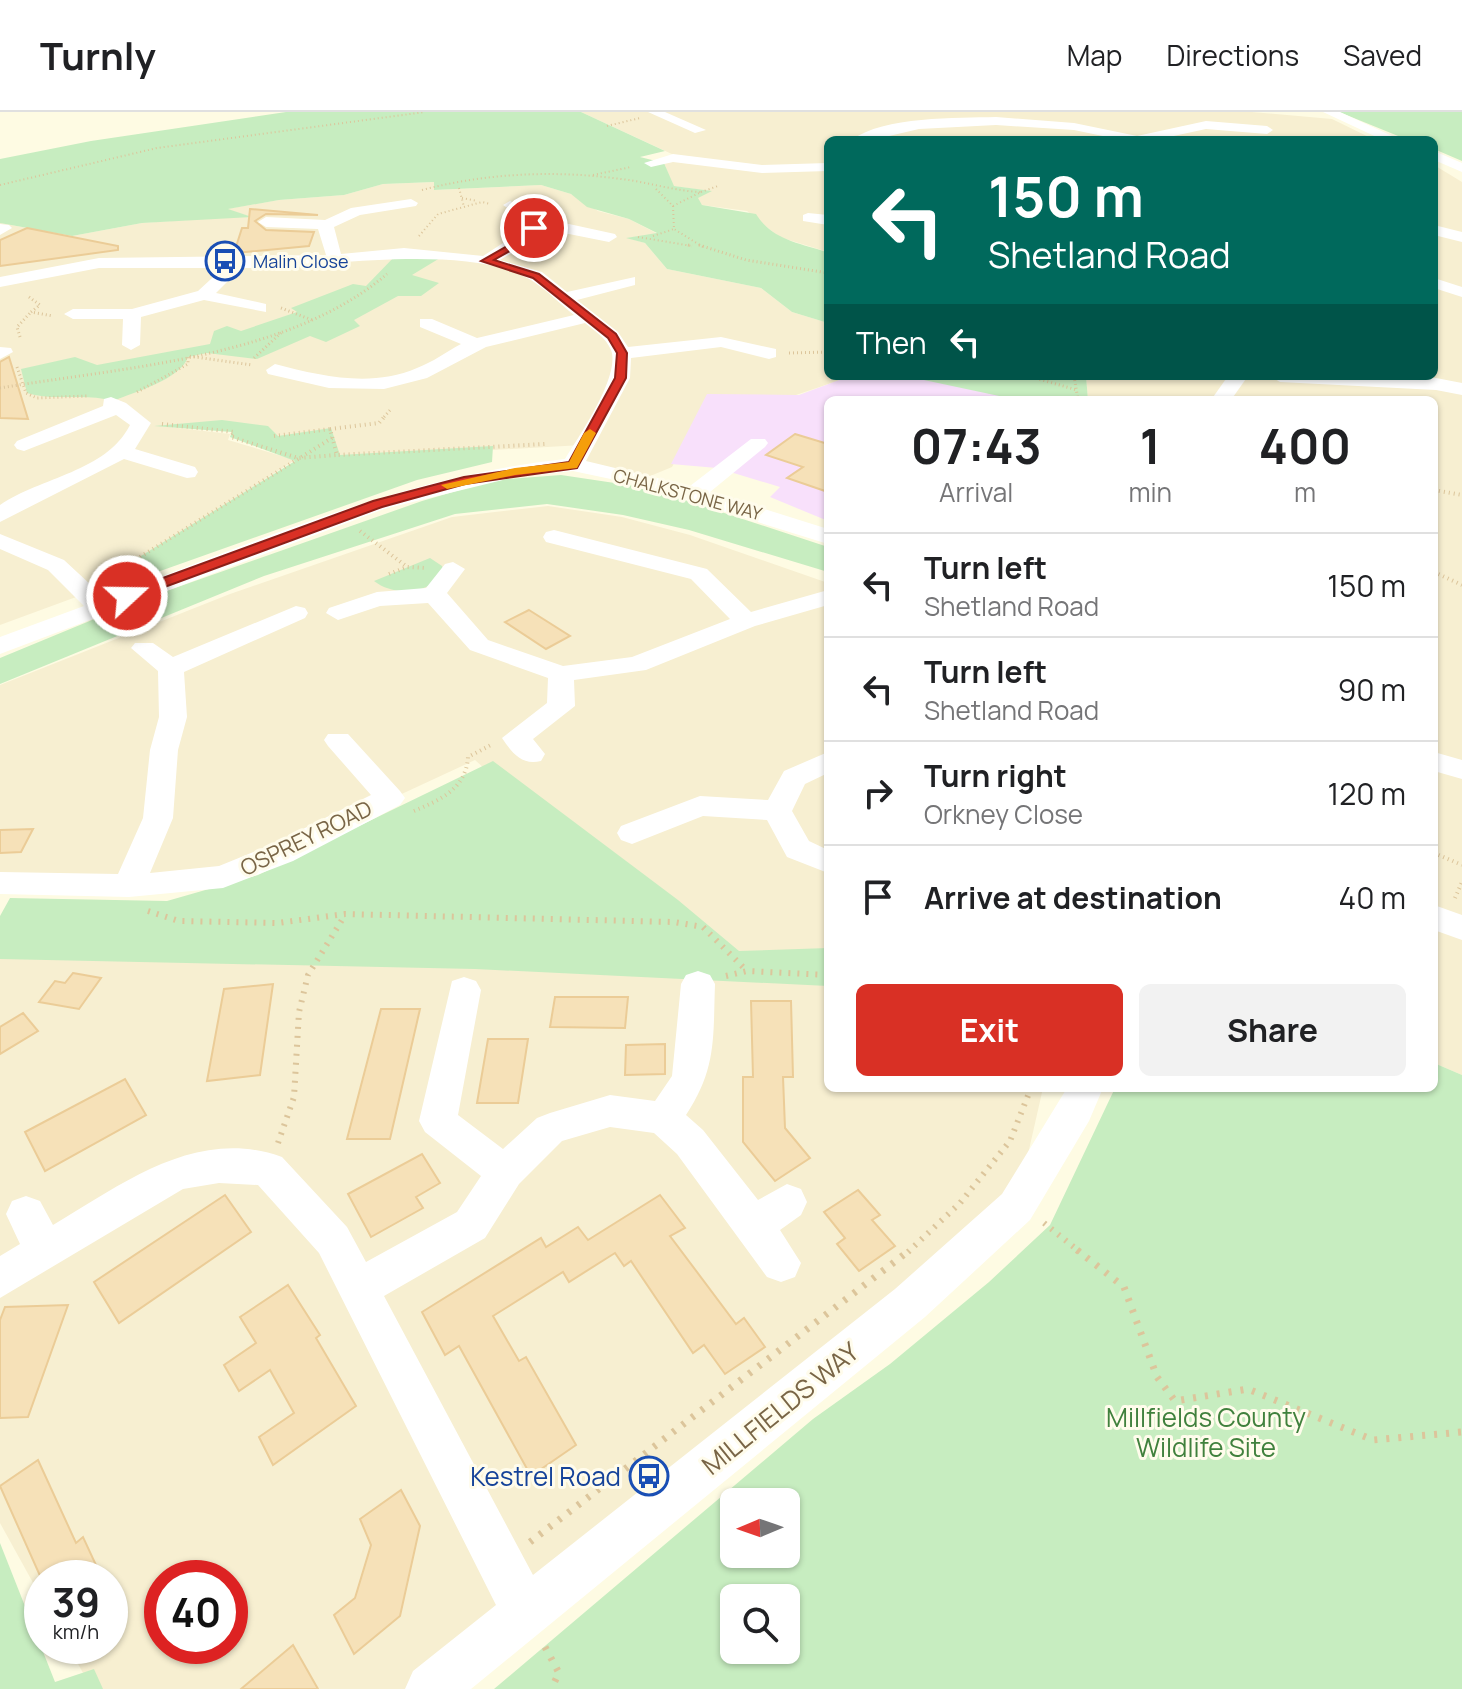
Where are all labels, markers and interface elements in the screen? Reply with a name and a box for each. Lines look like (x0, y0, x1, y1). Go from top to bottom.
text: Turnly (40, 29, 156, 81)
text: Map (1067, 36, 1122, 74)
text: Directions (1166, 36, 1299, 74)
text: Saved (1343, 36, 1422, 74)
text: 150 m (988, 157, 1144, 234)
icon: left (856, 168, 960, 272)
pin (500, 194, 568, 262)
icon: arrive (512, 206, 556, 250)
text: Shetland Road (988, 230, 1231, 279)
bus stop icon: Malin Close (204, 240, 246, 282)
place label: Malin Close (253, 249, 348, 273)
icon: left (943, 320, 987, 364)
text: Then (856, 322, 927, 363)
text: 07:43 (911, 413, 1042, 478)
text: 1 (1140, 413, 1161, 478)
text: 400 (1259, 413, 1351, 478)
street label: CHALKSTONE WAY (611, 463, 766, 526)
text: Arrival (939, 474, 1013, 510)
text: min (1128, 474, 1172, 510)
text: m (1294, 474, 1316, 510)
text: Turn left (924, 547, 1047, 588)
position arrow (85, 554, 169, 638)
icon: left (856, 563, 900, 607)
text: 150 m (1327, 565, 1406, 606)
text: Shetland Road (924, 588, 1099, 624)
text: Turn left (924, 651, 1047, 692)
icon: left (856, 667, 900, 711)
text: 90 m (1338, 669, 1406, 710)
text: Shetland Road (924, 692, 1099, 728)
text: Turn right (924, 755, 1067, 796)
icon: right (856, 771, 900, 815)
text: 120 m (1327, 773, 1406, 814)
street label: OSPREY ROAD (235, 793, 377, 883)
text: Orkney Close (924, 796, 1083, 832)
icon: arrive (856, 875, 900, 919)
text: Arrive at destination (924, 877, 1222, 918)
text: 40 m (1339, 877, 1406, 918)
button: Exit (856, 984, 1123, 1076)
button: Share (1139, 984, 1406, 1076)
street label: MILLFIELDS WAY (694, 1333, 866, 1482)
park label: Millfields County Wildlife Site (1106, 1399, 1306, 1465)
bus stop icon: Kestrel Road (628, 1455, 670, 1497)
place label: Kestrel Road (470, 1458, 621, 1494)
north arrow (720, 1488, 800, 1568)
map controls (720, 1488, 800, 1664)
speed limit sign: 40 (144, 1560, 248, 1664)
text: 39 (52, 1574, 100, 1629)
button: search (720, 1584, 800, 1664)
text: km/h (53, 1618, 99, 1645)

